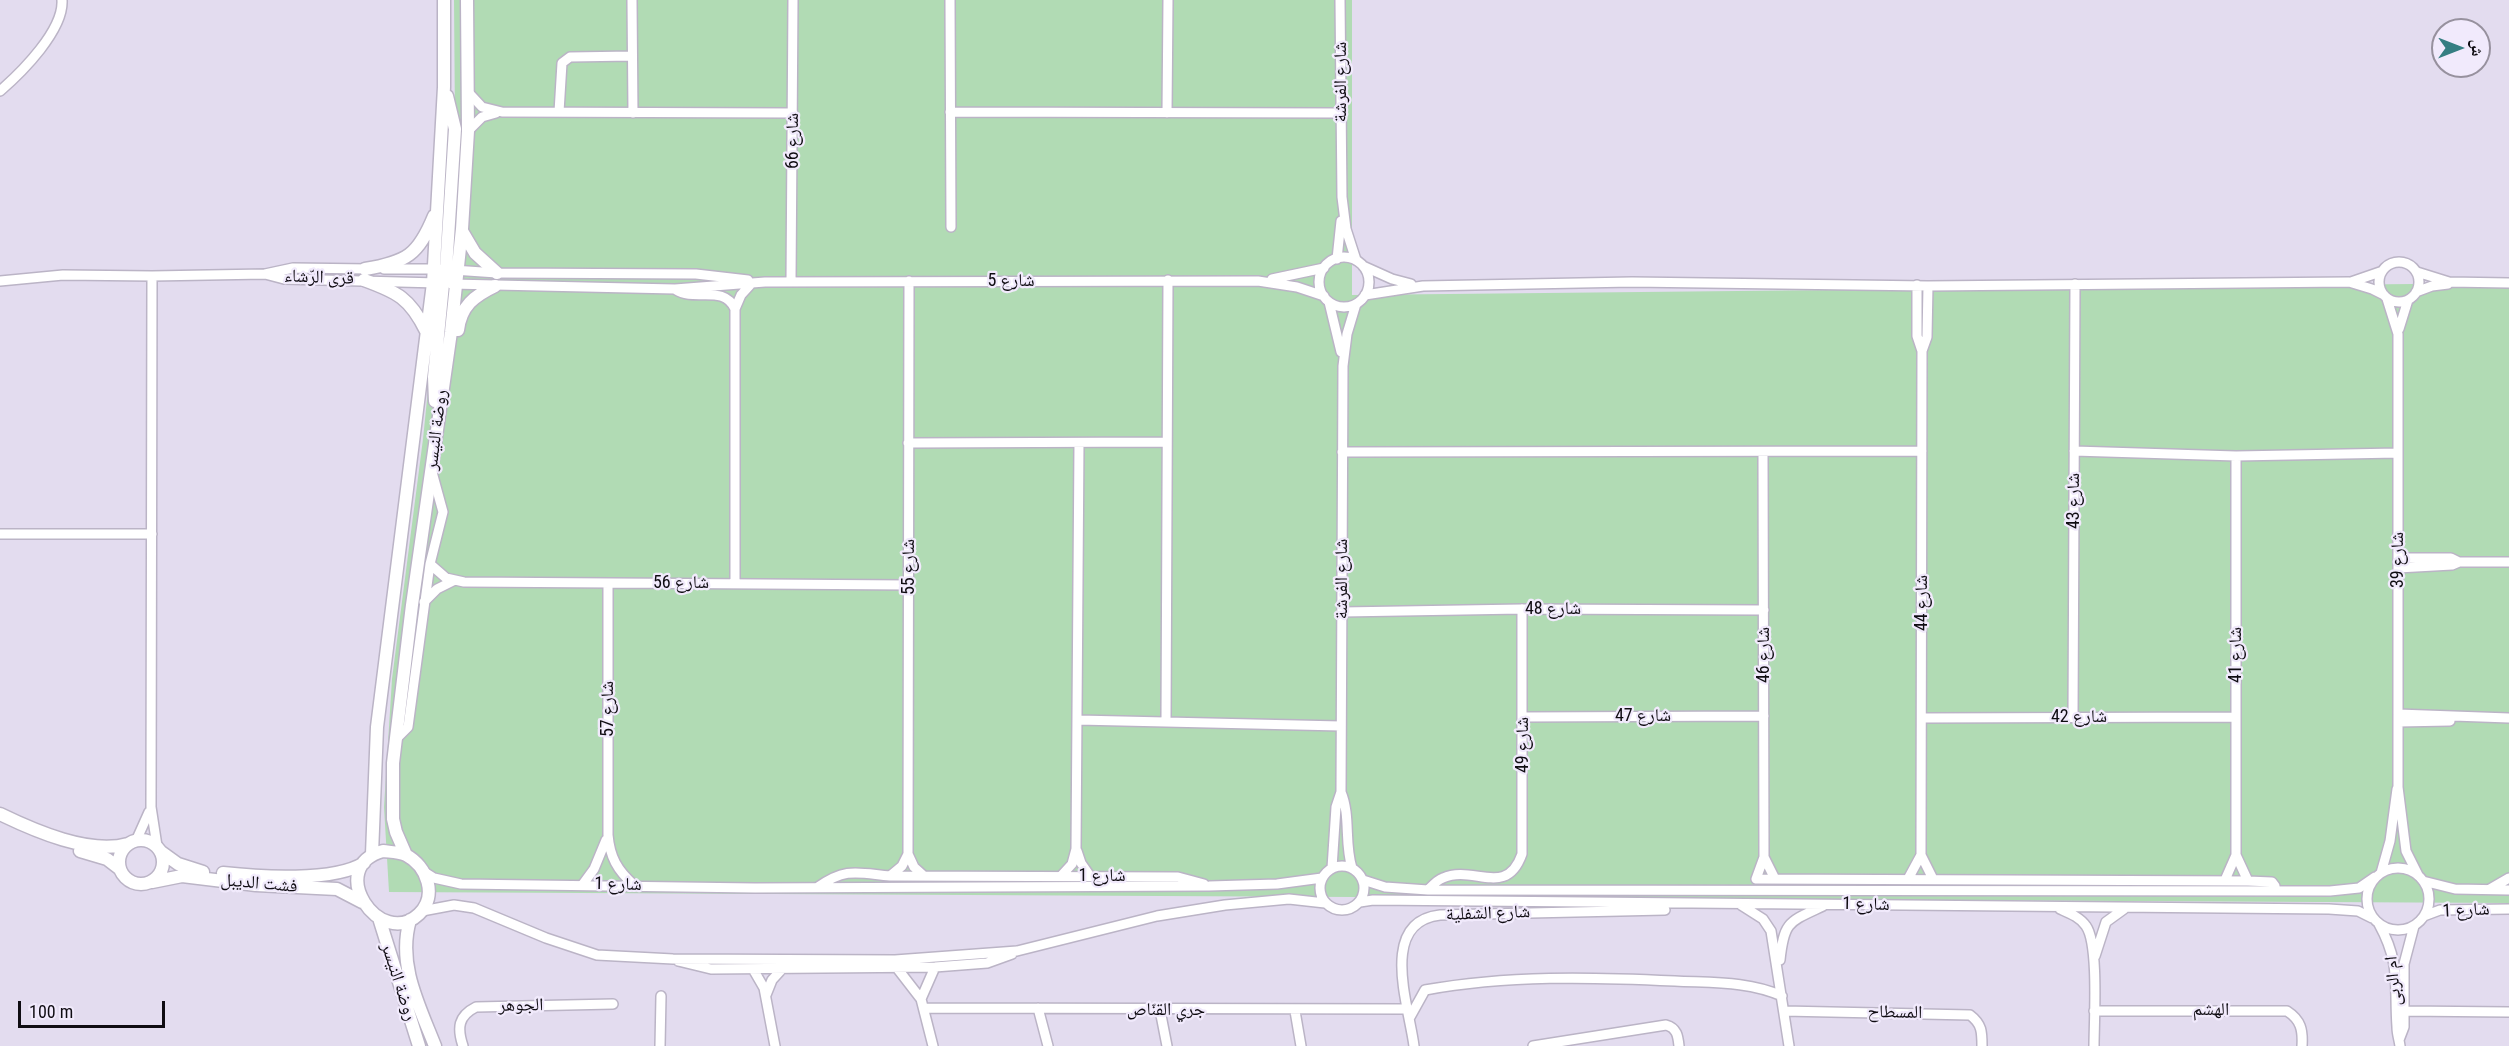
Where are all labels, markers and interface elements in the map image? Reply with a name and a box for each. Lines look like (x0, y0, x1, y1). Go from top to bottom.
north arrow (2431, 18, 2491, 78)
text: ش (2468, 40, 2487, 56)
street label: شارع الفرشة (1330, 42, 1352, 122)
street label: شارع 66 (782, 113, 804, 169)
street label: قرى الرّشاء (284, 266, 354, 290)
street label: شارع 5 (987, 270, 1035, 292)
street label: روضة النيسر (421, 389, 453, 471)
street label: شارع 43 (2063, 473, 2085, 529)
street label: شارع 39 (2387, 532, 2409, 588)
street label: شارع 55 (898, 539, 920, 595)
street label: شارع الفرشة (1331, 539, 1353, 619)
street label: شارع 56 (653, 572, 709, 594)
street label: شارع 44 (1911, 575, 1933, 631)
street label: شارع 48 (1525, 598, 1581, 620)
street label: شارع 46 (1753, 627, 1775, 683)
street label: شارع 41 (2225, 627, 2247, 683)
street label: شارع 57 (597, 681, 619, 737)
street label: شارع 47 (1615, 705, 1671, 727)
street label: شارع 42 (2051, 706, 2107, 728)
street label: شارع 49 (1512, 717, 1534, 773)
street label: شارع 1 (1078, 865, 1126, 887)
street label: فشت الديبل (220, 870, 298, 898)
street label: شارع 1 (594, 874, 642, 896)
street label: شارع 1 (1842, 894, 1890, 916)
street label: شارع 1 (2442, 899, 2490, 923)
street label: شارع الشفلية (1445, 902, 1531, 926)
street label: روضة النيسر (375, 940, 421, 1024)
street label: ام الربى (2381, 955, 2407, 1007)
scale bar (21, 989, 168, 1027)
street label: الجوهر (498, 995, 544, 1017)
street label: جري القنّاص (1127, 999, 1205, 1021)
street label: الهشم (2193, 999, 2229, 1021)
text: 100 m (29, 1001, 73, 1022)
street label: المسطاح (1867, 1002, 1923, 1024)

